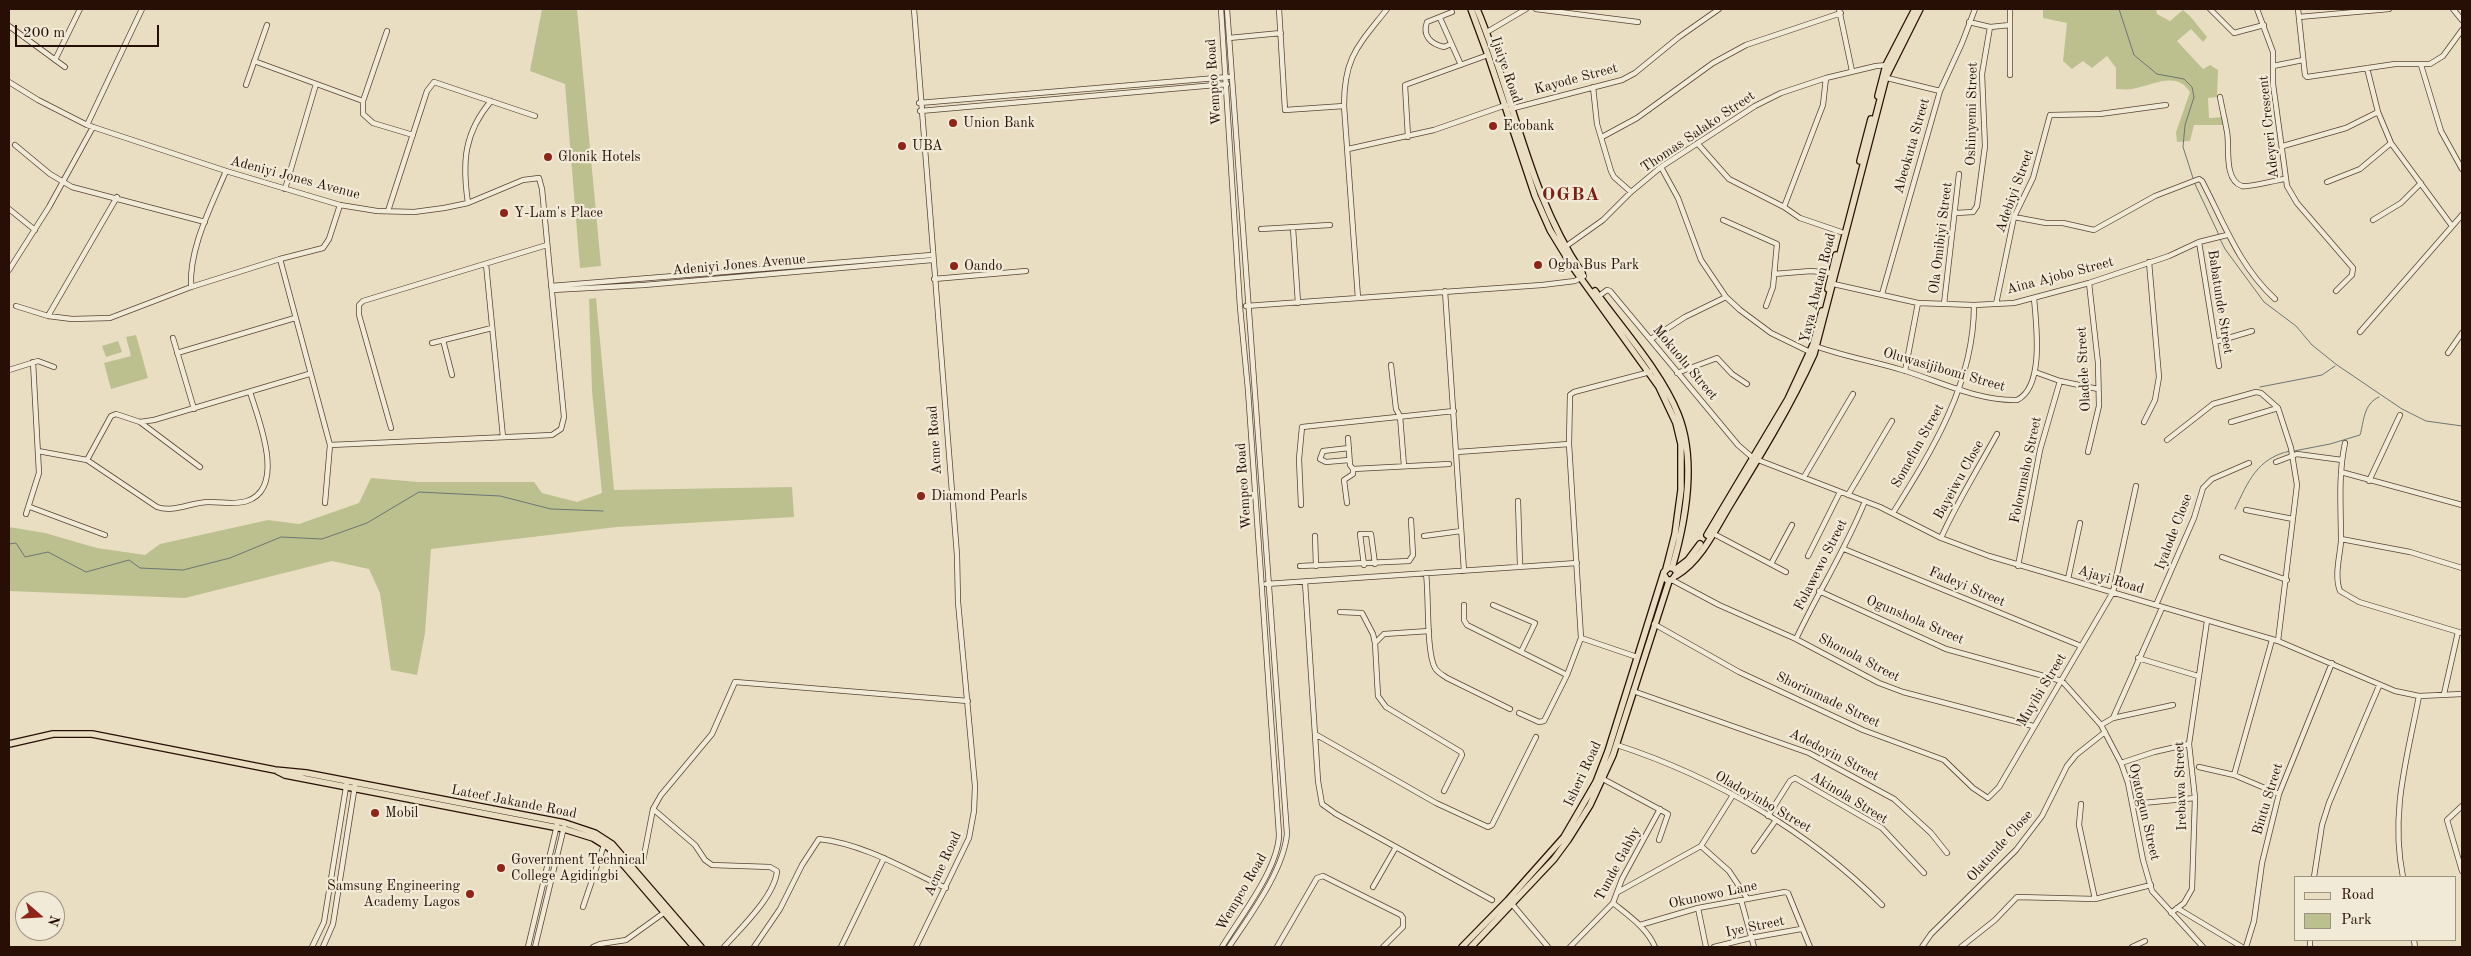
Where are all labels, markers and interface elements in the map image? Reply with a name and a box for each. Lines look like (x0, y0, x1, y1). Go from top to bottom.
scale bar (18, 15, 161, 47)
text: 200 m (23, 26, 65, 41)
street label: Ijaiye Road (1487, 35, 1525, 105)
street label: Wempco Road (1203, 38, 1225, 126)
street label: Kayode Street (1532, 60, 1620, 98)
street label: Oshinyemi Street (1963, 62, 1981, 166)
street label: Adeyeri Crescent (2255, 75, 2283, 179)
street label: Thomas Salako Street (1638, 88, 1758, 176)
street label: Abeokuta Street (1890, 96, 1934, 196)
place label: Union Bank (963, 115, 1035, 131)
marker: Union Bank (947, 117, 959, 129)
place label: Ecobank (1503, 118, 1555, 134)
marker: Ecobank (1487, 120, 1499, 132)
place label: UBA (912, 138, 943, 154)
marker: UBA (896, 140, 908, 152)
street label: Adebiyi Street (1992, 147, 2038, 235)
place label: Glonik Hotels (558, 149, 641, 165)
marker: Glonik Hotels (542, 151, 554, 163)
street label: Adeniyi Jones Avenue (228, 153, 362, 203)
street label: Ola Omibiyi Street (1926, 181, 1956, 295)
district label: OGBA (1541, 184, 1601, 206)
place label: Y-Lam's Place (514, 205, 603, 221)
marker: Y-Lam's Place (498, 207, 510, 219)
street label: Yaya Abatan Road (1796, 231, 1840, 345)
street label: Babatunde Street (2203, 249, 2237, 355)
street label: Adeniyi Jones Avenue (672, 251, 806, 279)
street label: Aina Ajobo Street (2005, 254, 2115, 298)
place label: Ogba Bus Park (1548, 257, 1639, 273)
place label: Oando (964, 258, 1003, 274)
marker: Ogba Bus Park (1532, 259, 1544, 271)
marker: Oando (948, 260, 960, 272)
street label: Mokuolu Street (1649, 322, 1721, 404)
street label: Oladele Street (2073, 326, 2095, 412)
street label: Oluwasijibomi Street (1881, 344, 2007, 396)
street label: Somefun Street (1888, 401, 1948, 491)
street label: Acme Road (924, 405, 946, 475)
street label: Folorunsho Street (2006, 415, 2046, 525)
street label: Bayeiwu Close (1930, 437, 1988, 523)
street label: Wempco Road (1233, 442, 1255, 530)
place label: Diamond Pearls (931, 488, 1027, 504)
marker: Diamond Pearls (915, 490, 927, 502)
street label: Iyalode Close (2152, 491, 2196, 573)
street label: Folawewo Street (1791, 516, 1851, 614)
street label: Ajayi Road (2076, 562, 2146, 598)
street label: Fadeyi Street (1926, 563, 2008, 611)
street label: Ogunshola Street (1864, 592, 1966, 648)
street label: Shonola Street (1815, 630, 1903, 686)
street label: Muyibi Street (2014, 650, 2070, 730)
street label: Shorinmade Street (1773, 668, 1883, 732)
street label: Adedoyin Street (1786, 725, 1882, 785)
street label: Isheri Road (1561, 739, 1605, 809)
street label: Irebawa Street (2171, 741, 2191, 831)
street label: Bintu Street (2249, 761, 2287, 837)
street label: Oyatogun Street (2125, 762, 2163, 862)
street label: Oladoyinbo Street (1712, 768, 1814, 836)
street label: Akinola Street (1807, 768, 1891, 828)
street label: Lateef Jakande Road (450, 782, 578, 822)
place label: Mobil (385, 805, 418, 821)
marker: Mobil (369, 807, 381, 819)
street label: Olatunde Close (1963, 807, 2037, 885)
street label: Tunde Gabby (1591, 824, 1645, 904)
street label: Acme Road (921, 829, 965, 899)
street label: Wempco Road (1213, 850, 1271, 934)
place label: Government Technical College Agidingbi (511, 852, 645, 884)
marker: Government Technical College Agidingbi (495, 862, 507, 874)
legend (2294, 876, 2456, 941)
street label: Okunowo Lane (1667, 877, 1759, 913)
place label: Samsung Engineering Academy Lagos (327, 878, 460, 910)
marker: Samsung Engineering Academy Lagos (464, 888, 476, 900)
text: Road (2341, 888, 2374, 903)
north arrow (15, 891, 65, 941)
text: N (45, 913, 62, 928)
street label: Iye Street (1724, 913, 1786, 941)
text: Park (2341, 913, 2372, 928)

